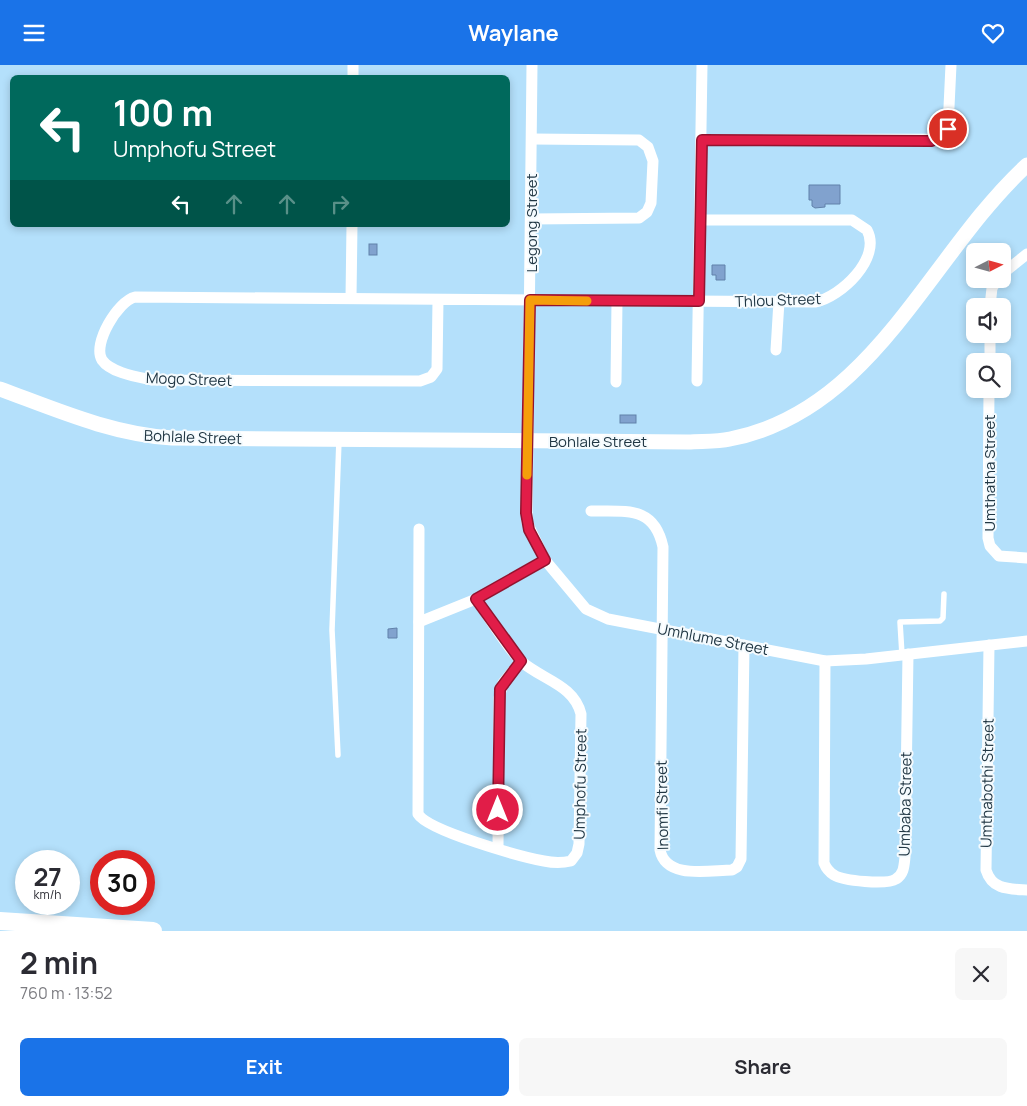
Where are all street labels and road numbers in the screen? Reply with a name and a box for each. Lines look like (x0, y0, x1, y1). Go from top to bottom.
street label: Legong Street (521, 173, 542, 273)
street label: Thlou Street (735, 288, 821, 312)
street label: Mogo Street (146, 367, 232, 391)
street label: Umthatha Street (979, 415, 1000, 531)
street label: Bohlale Street (144, 425, 242, 449)
street label: Bohlale Street (549, 431, 647, 452)
street label: Umhlume Street (655, 618, 771, 660)
street label: Umthabothi Street (975, 718, 999, 848)
street label: Umphofu Street (569, 728, 591, 840)
street label: Umbaba Street (894, 751, 916, 857)
street label: Inomfi Street (651, 760, 673, 850)

